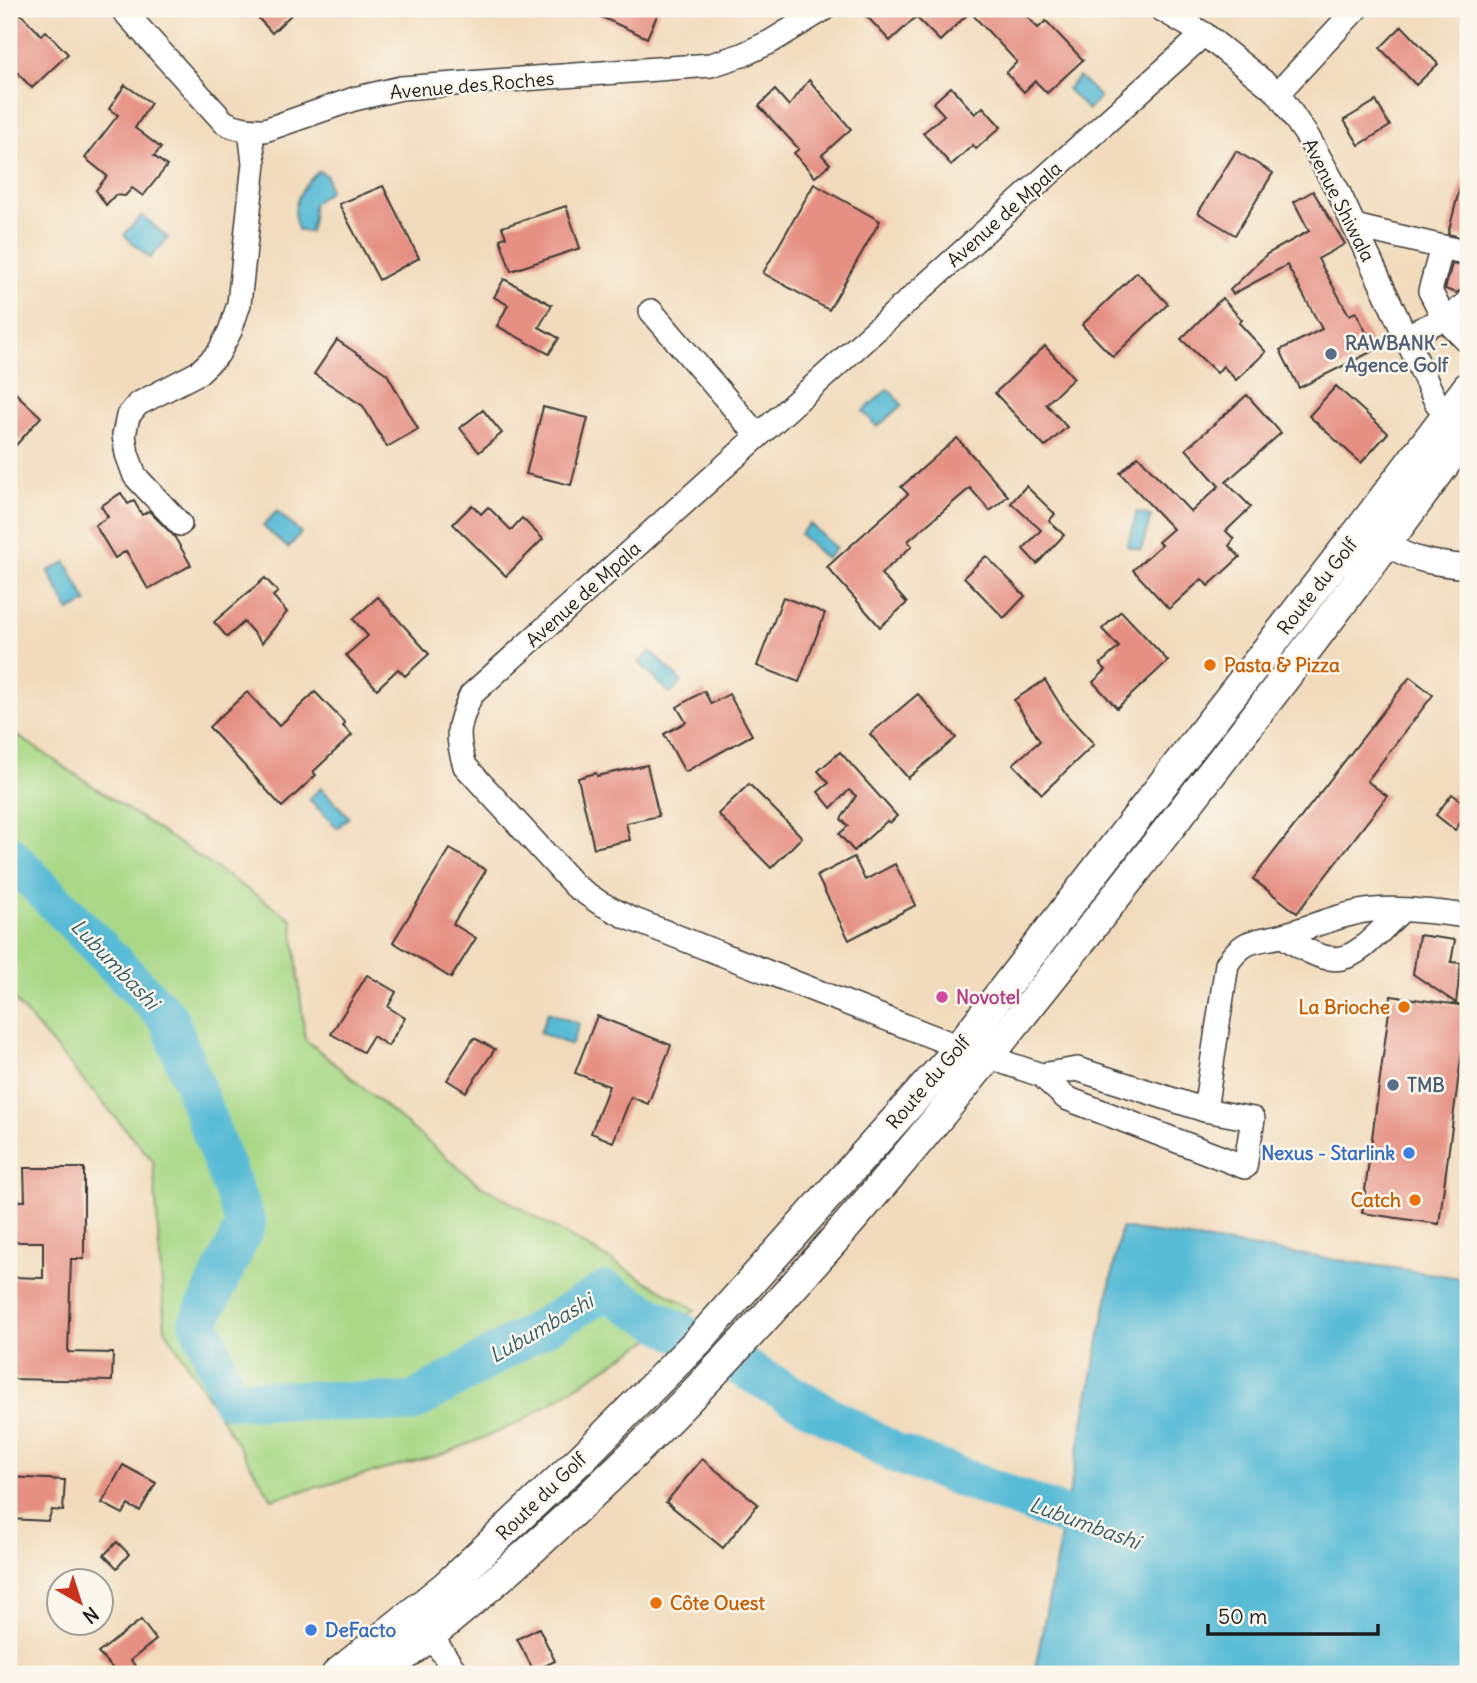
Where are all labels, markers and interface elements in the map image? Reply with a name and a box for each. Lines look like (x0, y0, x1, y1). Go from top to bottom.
street label: Avenue des Roches (389, 66, 555, 104)
street label: Avenue Shiwala (1298, 134, 1380, 266)
street label: Avenue de Mpala (942, 156, 1066, 272)
place label: RAWBANK - Agence Golf (1345, 331, 1449, 377)
marker: RAWBANK - Agence Golf (1323, 346, 1339, 362)
street label: Route du Golf (1272, 532, 1363, 639)
street label: Avenue de Mpala (521, 536, 645, 652)
place label: Pasta & Pizza (1224, 653, 1340, 677)
marker: Pasta & Pizza (1202, 657, 1218, 673)
water label: Lubumbashi (65, 913, 166, 1017)
place label: Novotel (956, 985, 1020, 1009)
marker: Novotel (934, 989, 950, 1005)
place label: La Brioche (1298, 995, 1390, 1019)
marker: La Brioche (1396, 999, 1412, 1015)
street label: Route du Golf (881, 1030, 976, 1134)
place label: TMB (1407, 1073, 1445, 1097)
marker: TMB (1385, 1077, 1401, 1093)
place label: Nexus - Starlink (1261, 1141, 1395, 1165)
marker: Nexus - Starlink (1401, 1145, 1417, 1161)
place label: Catch (1351, 1188, 1401, 1212)
marker: Catch (1407, 1192, 1423, 1208)
water label: Lubumbashi (484, 1286, 600, 1369)
street label: Route du Golf (491, 1446, 592, 1545)
water label: Lubumbashi (1026, 1491, 1146, 1556)
north arrow (46, 1568, 116, 1638)
place label: Côte Ouest (670, 1591, 765, 1615)
scale bar (1208, 1592, 1377, 1636)
marker: Côte Ouest (648, 1595, 664, 1611)
text: N (78, 1602, 103, 1629)
text: 50 m (1218, 1603, 1267, 1630)
place label: DeFacto (325, 1618, 396, 1642)
marker: DeFacto (303, 1622, 319, 1638)

